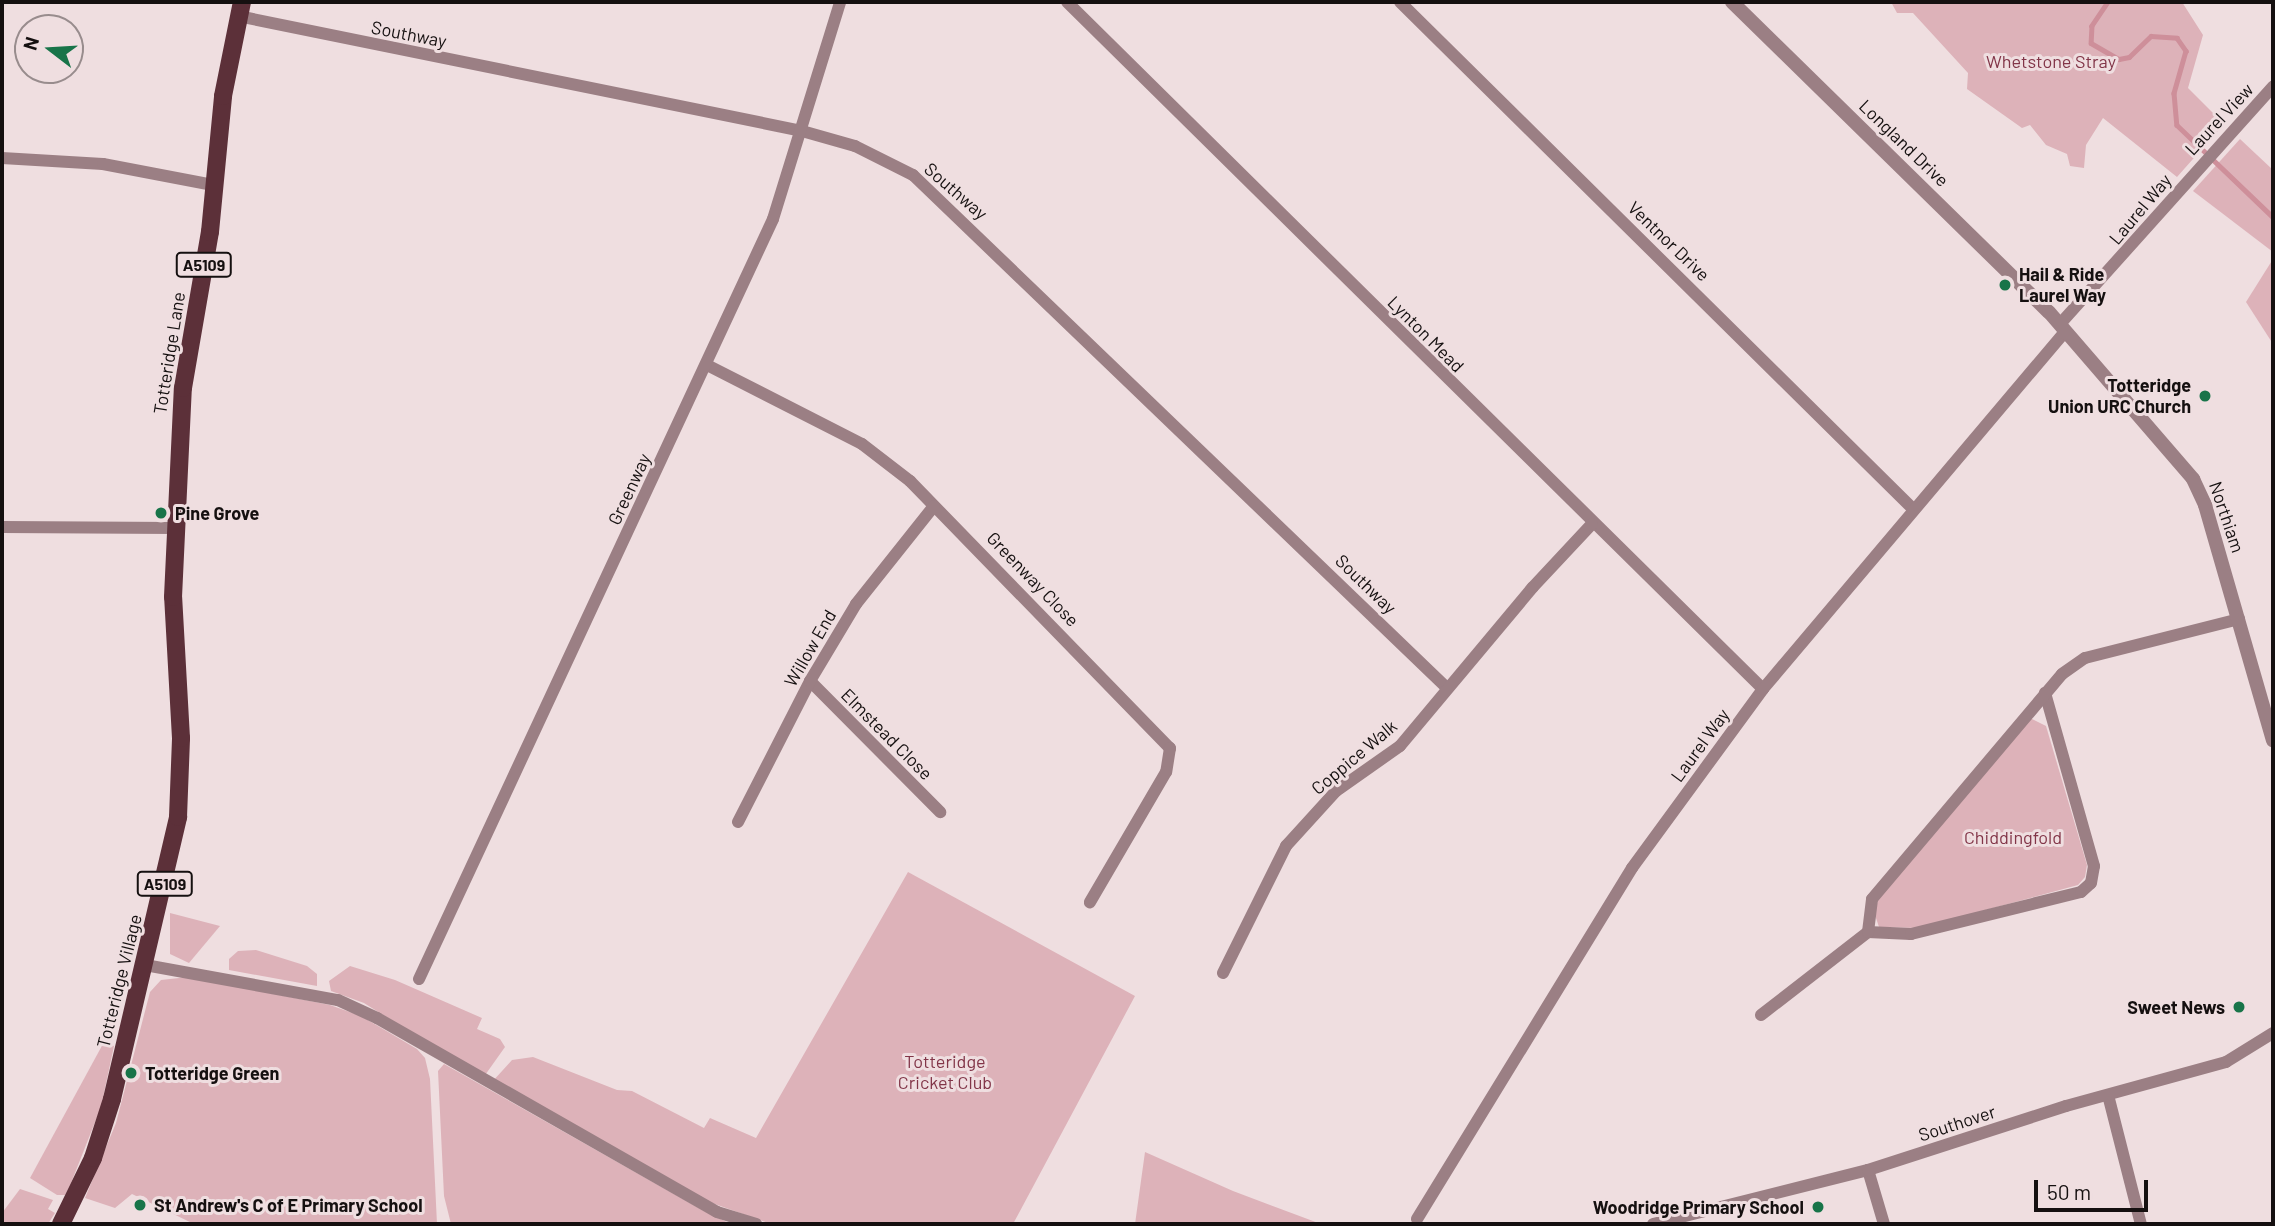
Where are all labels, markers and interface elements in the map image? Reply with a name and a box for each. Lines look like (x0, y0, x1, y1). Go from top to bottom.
north arrow (14, 14, 84, 84)
street label: Southway (370, 16, 448, 52)
text: N (18, 34, 43, 53)
park label: Whetstone Stray (1986, 50, 2116, 72)
street label: Laurel View (2180, 79, 2258, 159)
street label: Longland Drive (1855, 95, 1953, 191)
street label: Southway (920, 158, 992, 224)
street label: Laurel Way (2104, 169, 2176, 249)
street label: Ventnor Drive (1624, 197, 1714, 285)
road number: A5109 (174, 252, 234, 278)
place label: Hail & Ride Laurel Way (2019, 264, 2106, 306)
marker: Hail & Ride Laurel Way (1997, 277, 2013, 293)
street label: Totteridge Lane (149, 290, 189, 416)
street label: Lynton Mead (1383, 291, 1469, 377)
place label: Totteridge Union URC Church (2048, 375, 2191, 418)
marker: Totteridge Union URC Church (2197, 388, 2213, 404)
street label: Greenway (603, 450, 655, 528)
street label: Northiam (2205, 479, 2249, 555)
place label: Pine Grove (175, 502, 259, 524)
marker: Pine Grove (153, 505, 169, 521)
street label: Greenway Close (982, 527, 1084, 631)
street label: Southway (1331, 550, 1401, 618)
street label: Willow End (779, 606, 841, 690)
street label: Elmstead Close (837, 684, 937, 784)
street label: Laurel Way (1666, 704, 1734, 786)
street label: Coppice Walk (1307, 715, 1401, 799)
park label: Chiddingfold (1964, 826, 2062, 848)
road number: A5109 (135, 872, 195, 897)
street label: Totteridge Village (92, 912, 146, 1050)
place label: Sweet News (2127, 996, 2225, 1018)
marker: Sweet News (2231, 999, 2247, 1015)
park label: Totteridge Cricket Club (898, 1051, 992, 1094)
place label: Totteridge Green (145, 1062, 279, 1084)
marker: Totteridge Green (123, 1065, 139, 1081)
street label: Southover (1916, 1100, 1998, 1146)
scale bar (2037, 1166, 2151, 1210)
text: 50 m (2047, 1179, 2091, 1204)
place label: St Andrew's C of E Primary School (154, 1194, 423, 1216)
place label: Woodridge Primary School (1593, 1196, 1804, 1218)
marker: St Andrew's C of E Primary School (132, 1197, 148, 1213)
marker: Woodridge Primary School (1810, 1199, 1826, 1215)

